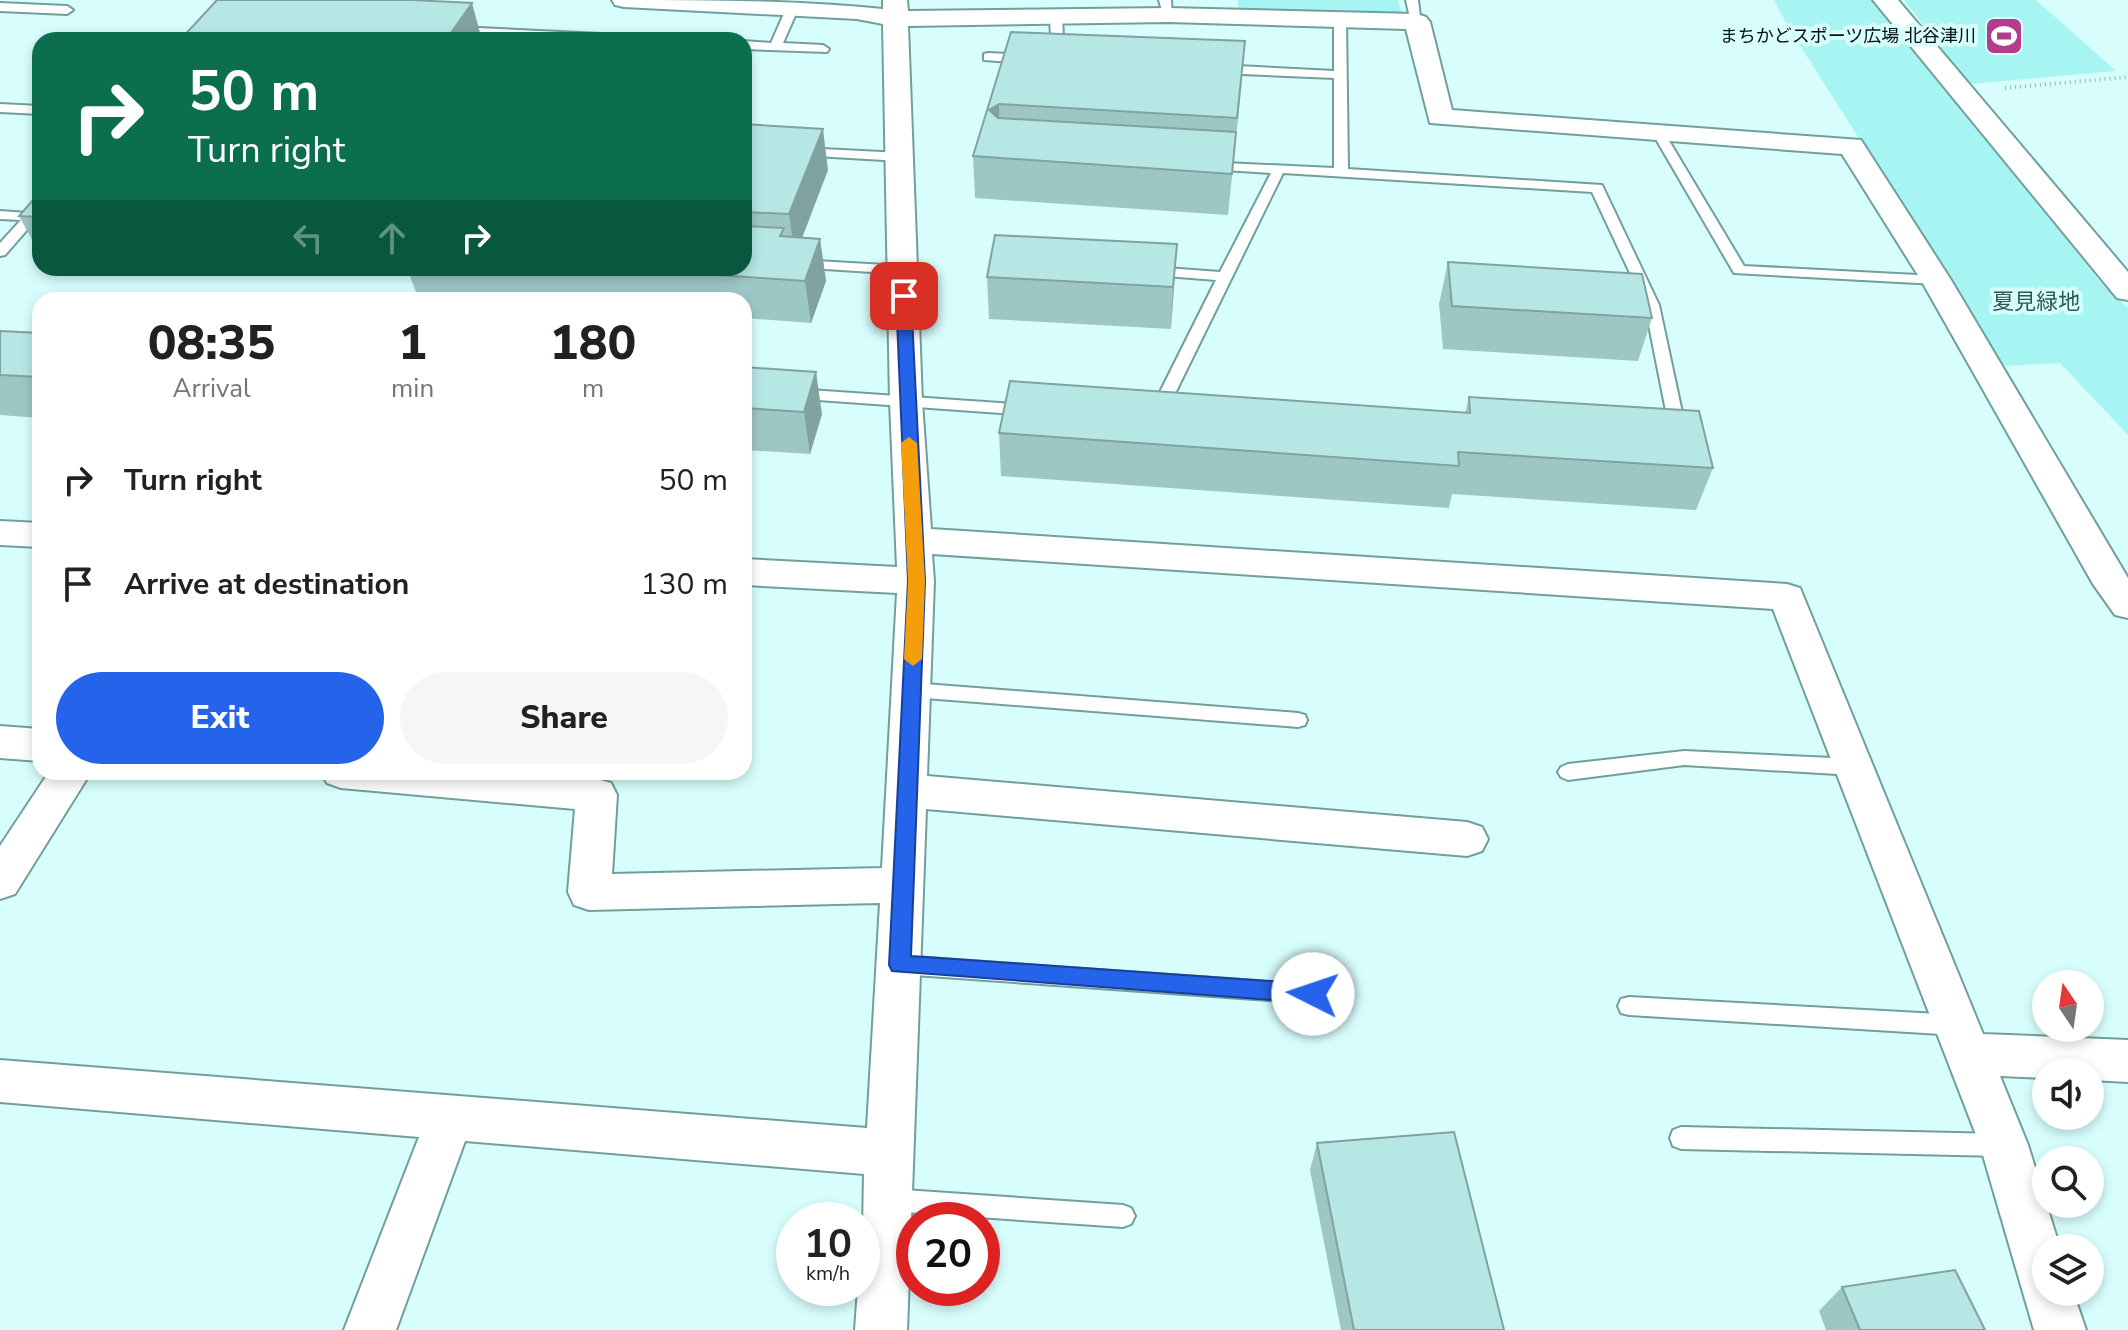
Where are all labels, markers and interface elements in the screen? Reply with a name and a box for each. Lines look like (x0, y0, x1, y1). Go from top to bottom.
sports icon: まちかどスポーツ広場 北谷津川 (1983, 15, 2025, 57)
place label: まちかどスポーツ広場 北谷津川 (1720, 24, 1976, 48)
text: 50 m (188, 53, 319, 130)
icon: right (56, 64, 160, 168)
text: Turn right (188, 126, 345, 175)
icon: left (286, 216, 330, 260)
icon: ahead (370, 216, 414, 260)
icon: right (454, 216, 498, 260)
pin (870, 262, 938, 330)
icon: arrive (882, 274, 926, 318)
park label: 夏見緑地 (1992, 287, 2080, 317)
text: 08:35 (148, 310, 275, 376)
text: 1 (398, 310, 427, 376)
text: 180 (550, 310, 636, 376)
text: Arrival (172, 371, 251, 406)
text: min (391, 371, 434, 406)
text: m (582, 371, 604, 406)
icon: right (56, 458, 100, 502)
text: Turn right (124, 460, 262, 501)
text: 50 m (659, 460, 728, 501)
icon: arrive (56, 562, 100, 606)
text: Arrive at destination (124, 564, 409, 605)
text: 130 m (641, 564, 728, 605)
button: Exit (56, 672, 384, 764)
button: Share (400, 672, 728, 764)
position arrow (1271, 952, 1355, 1036)
north arrow (2032, 970, 2104, 1042)
map controls (2032, 970, 2104, 1306)
button: sound (2032, 1058, 2104, 1130)
button: search (2032, 1146, 2104, 1218)
speed limit sign: 20 (896, 1202, 1000, 1306)
text: 10 (804, 1217, 852, 1271)
button: layers (2032, 1234, 2104, 1306)
text: km/h (806, 1260, 850, 1287)

